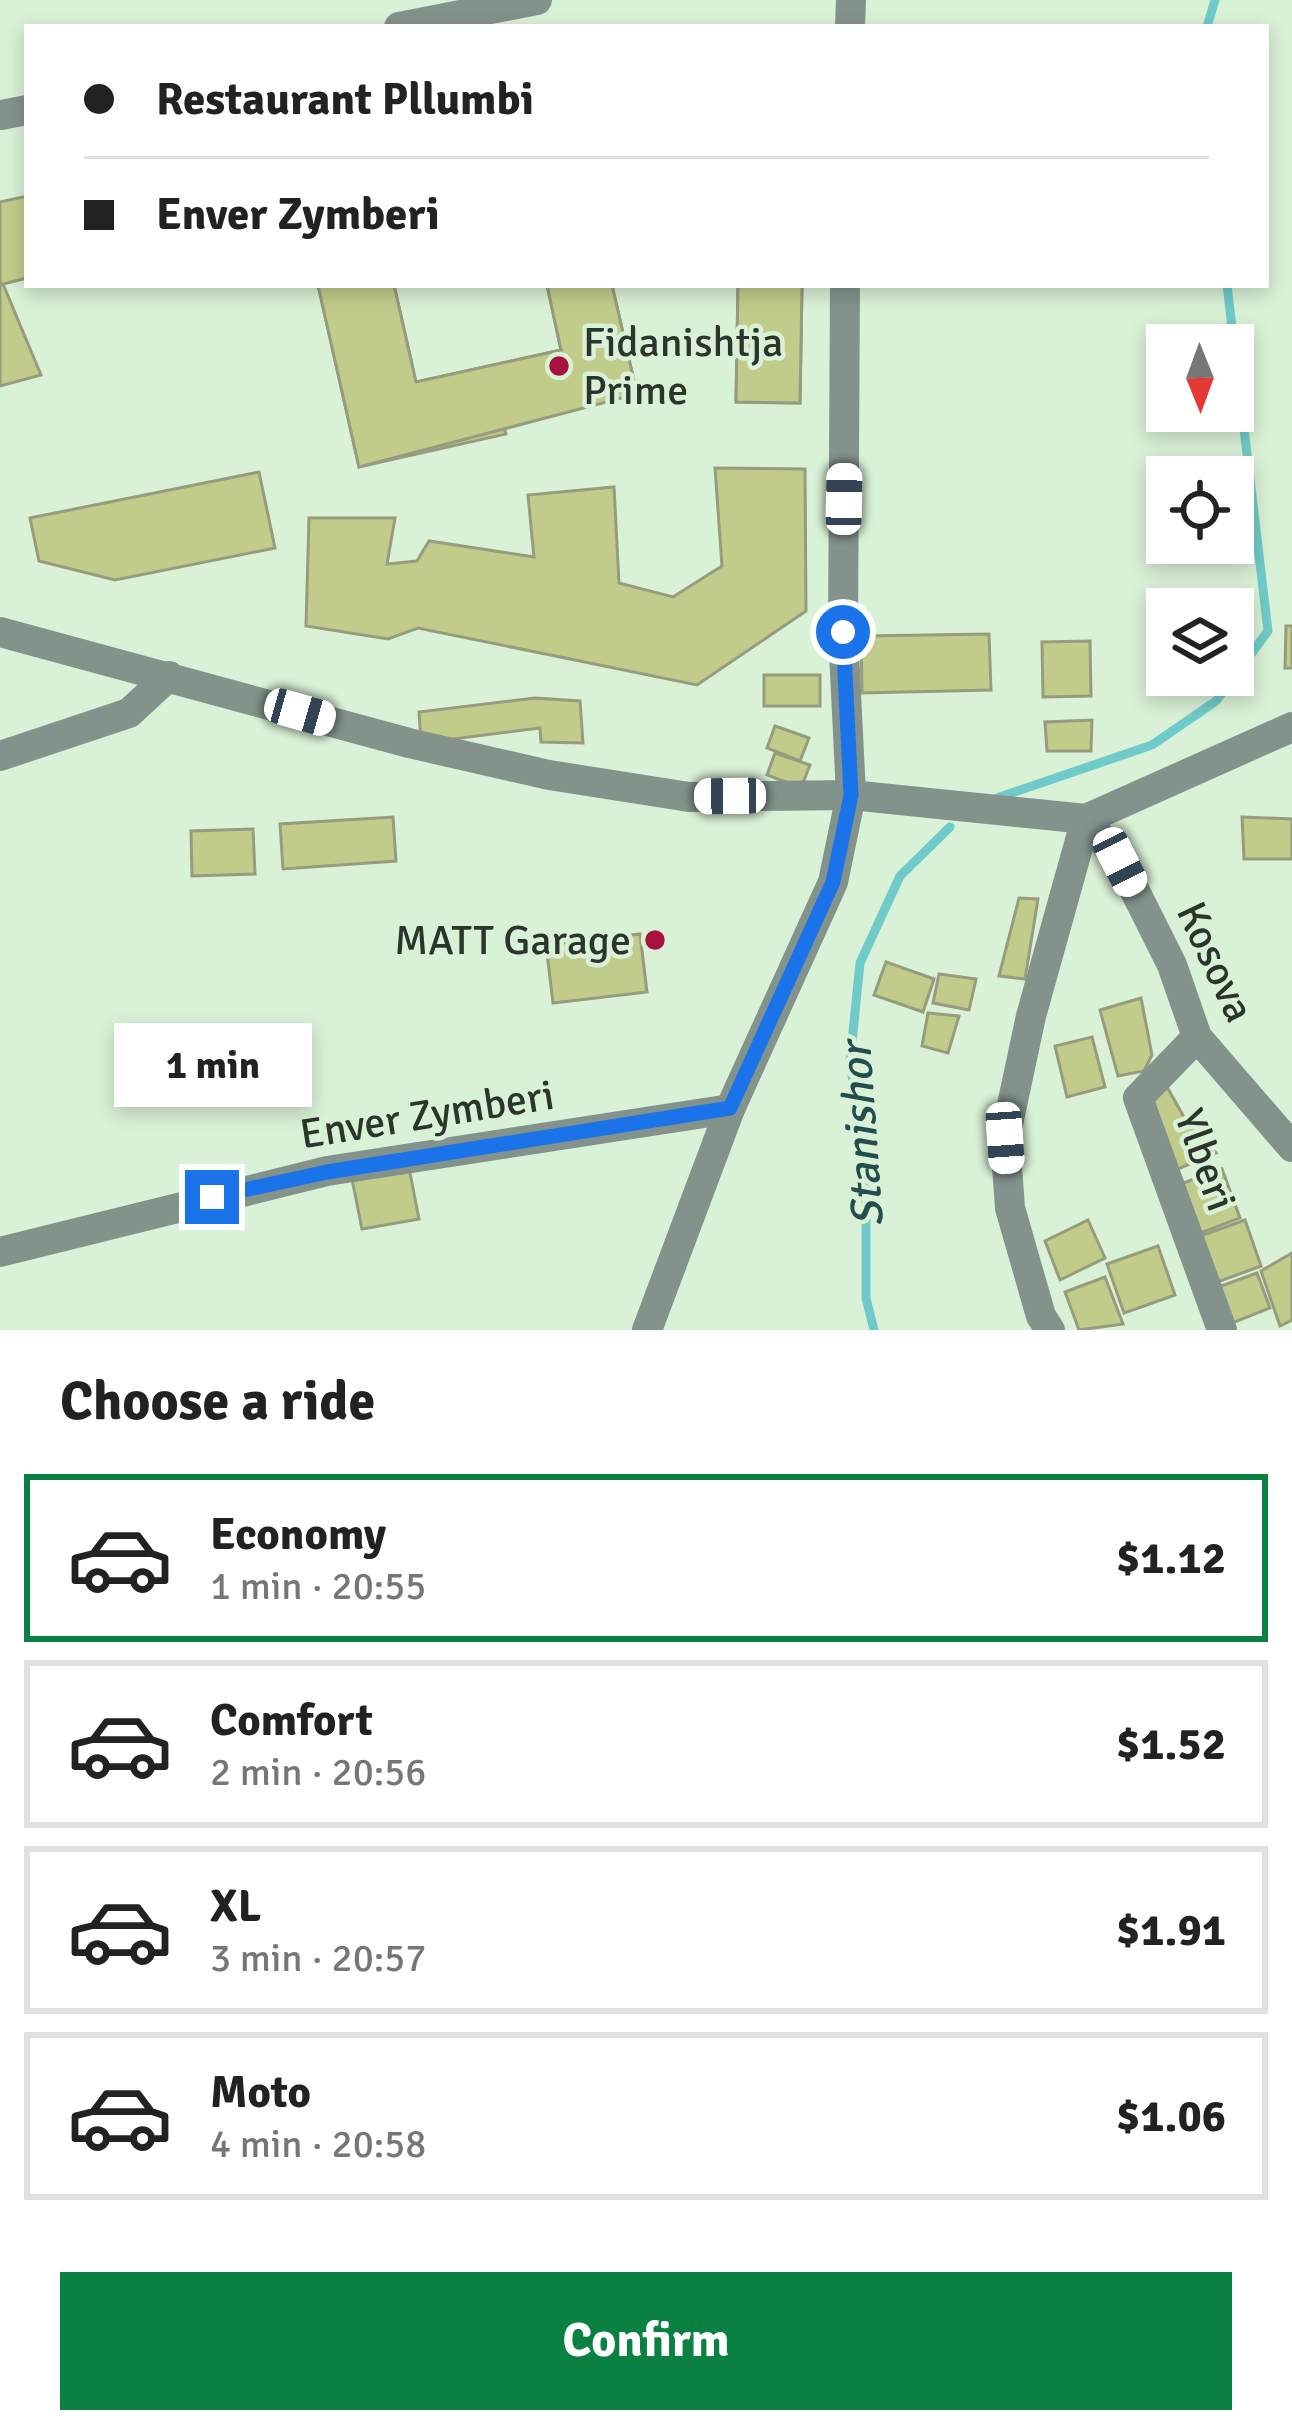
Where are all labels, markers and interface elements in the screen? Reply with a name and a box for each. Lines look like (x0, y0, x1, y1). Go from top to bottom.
text: Restaurant Pllumbi (156, 72, 534, 127)
text: Enver Zymberi (156, 187, 440, 242)
place label: Fidanishtja Prime (583, 317, 783, 416)
north arrow (1146, 324, 1254, 432)
map controls (1146, 324, 1254, 696)
marker: Fidanishtja Prime (546, 353, 572, 379)
button: locate (1146, 456, 1254, 564)
car (825, 463, 863, 535)
button: layers (1146, 588, 1254, 696)
route start (816, 605, 870, 659)
car (260, 685, 340, 739)
car (694, 777, 766, 815)
car (1088, 822, 1152, 902)
street label: Kosova (1165, 894, 1265, 1030)
place label: MATT Garage (394, 915, 631, 966)
marker: MATT Garage (642, 927, 668, 953)
callout: 1 min (113, 1023, 311, 1107)
water label: Stanishor (828, 1036, 896, 1229)
text: 1 min (166, 1041, 260, 1089)
street label: Enver Zymberi (296, 1070, 558, 1160)
car (985, 1101, 1025, 1175)
street label: Ylberi (1163, 1102, 1247, 1218)
route end (185, 1170, 239, 1224)
text: Choose a ride (60, 1368, 375, 1435)
icon: car (66, 1504, 174, 1612)
text: Economy (210, 1507, 386, 1562)
text: $1.12 (1116, 1531, 1226, 1586)
text: 1 min · 20:55 (210, 1562, 426, 1610)
icon: car (66, 1690, 174, 1798)
text: Comfort (210, 1693, 373, 1748)
text: $1.52 (1116, 1717, 1226, 1772)
text: 2 min · 20:56 (210, 1748, 426, 1796)
icon: car (66, 1876, 174, 1984)
text: XL (210, 1879, 261, 1934)
text: $1.91 (1116, 1903, 1226, 1958)
text: 3 min · 20:57 (210, 1934, 426, 1982)
icon: car (66, 2062, 174, 2170)
text: Moto (210, 2065, 311, 2120)
text: $1.06 (1116, 2089, 1226, 2144)
text: 4 min · 20:58 (210, 2120, 426, 2168)
button: Confirm (60, 2272, 1232, 2410)

